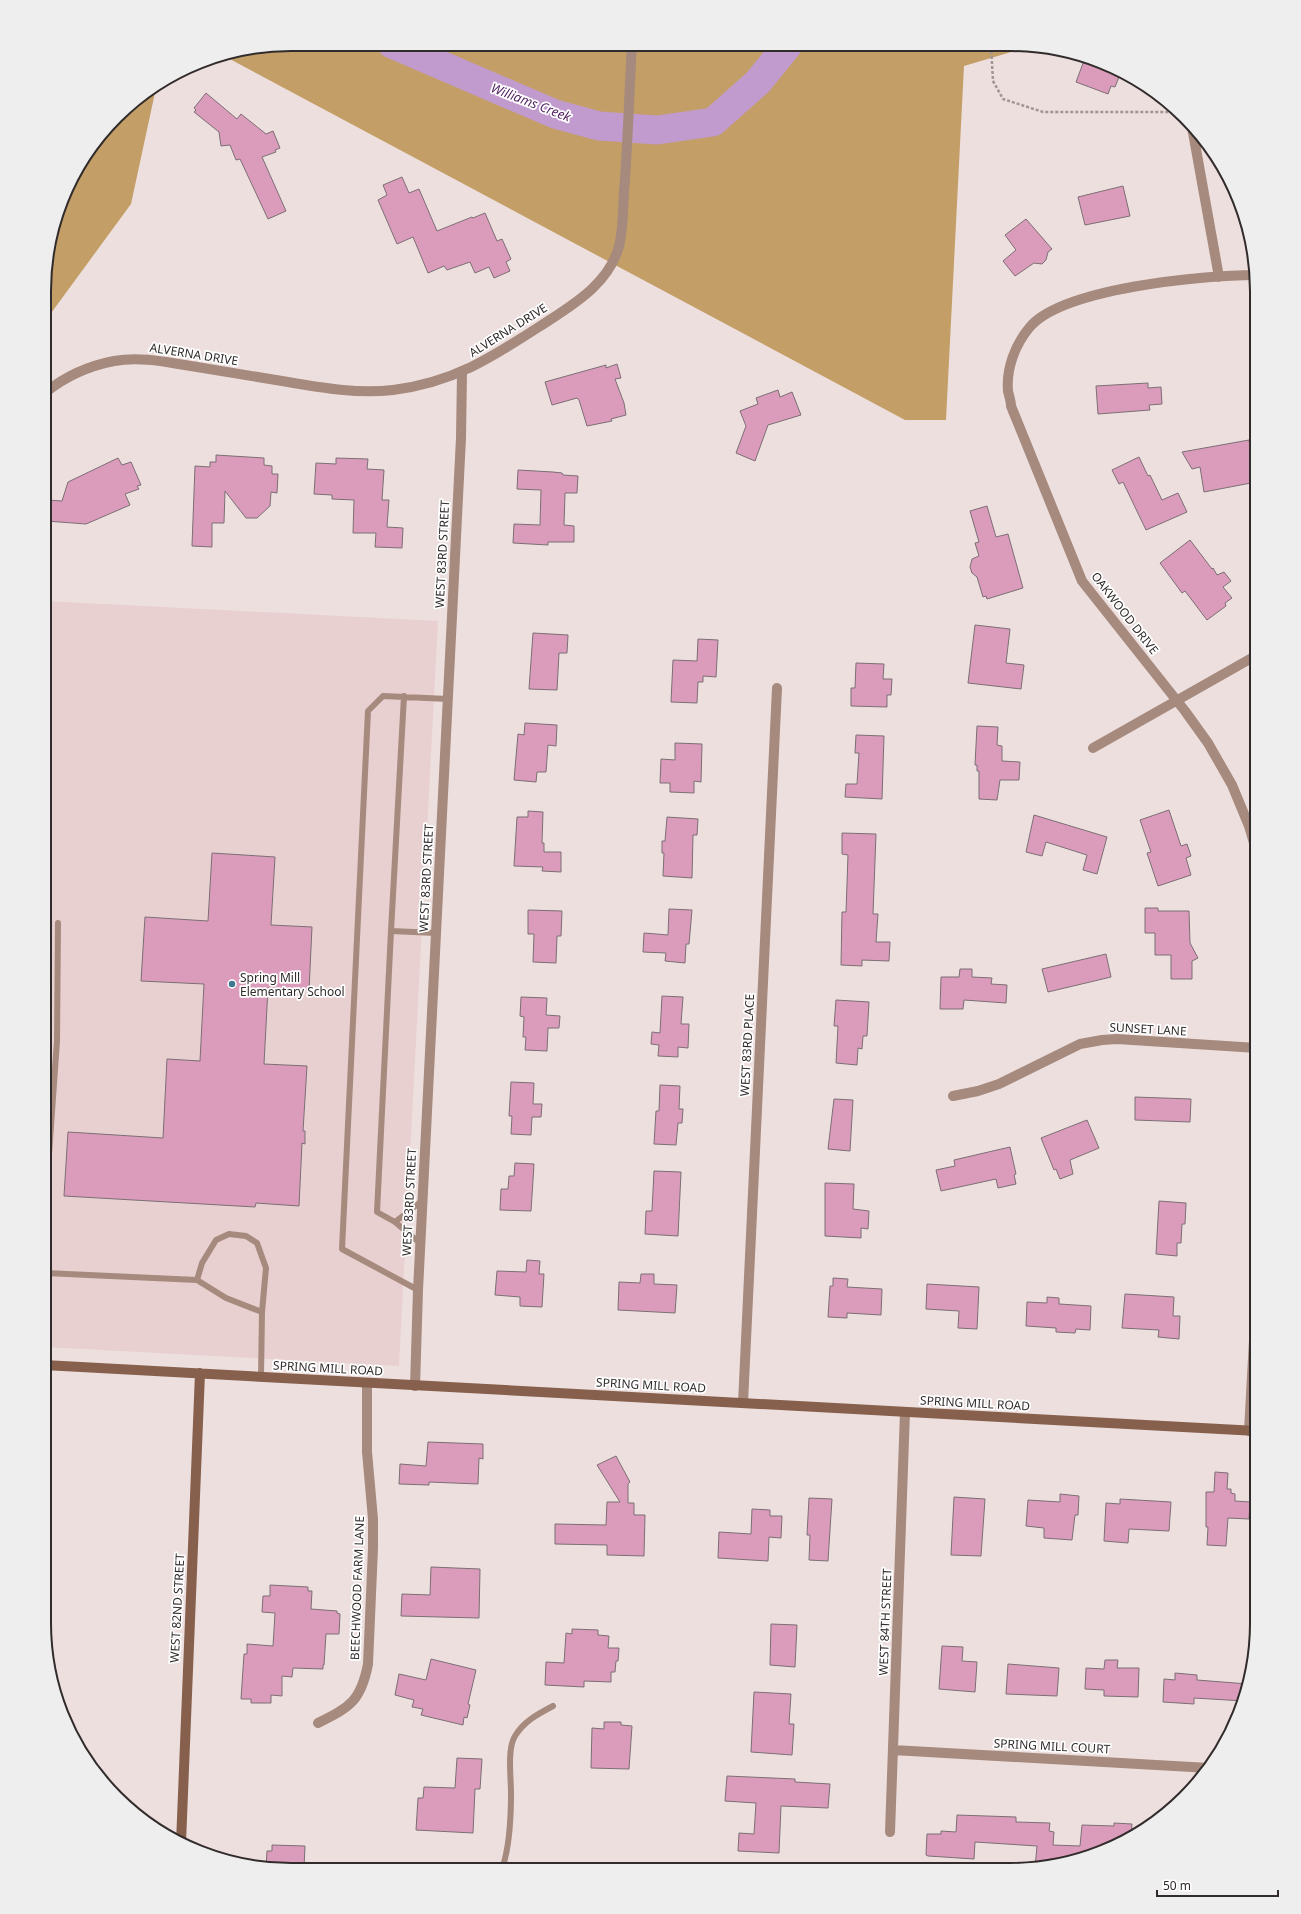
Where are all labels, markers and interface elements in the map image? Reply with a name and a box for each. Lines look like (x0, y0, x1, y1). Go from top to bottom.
water label: Williams Creek (488, 78, 574, 126)
street label: ALVERNA DRIVE (466, 299, 550, 361)
street label: ALVERNA DRIVE (149, 339, 239, 369)
street label: WEST 83RD STREET (431, 499, 453, 608)
street label: OAKWOOD DRIVE (1087, 568, 1163, 658)
street label: WEST 83RD STREET (415, 823, 437, 932)
place label: Spring Mill Elementary School (240, 969, 345, 1000)
marker: Spring Mill Elementary School (227, 979, 237, 989)
street label: WEST 83RD PLACE (736, 993, 758, 1097)
street label: SUNSET LANE (1109, 1018, 1187, 1040)
street label: WEST 83RD STREET (398, 1147, 420, 1256)
street label: SPRING MILL ROAD (273, 1357, 384, 1379)
street label: SPRING MILL ROAD (596, 1374, 707, 1396)
street label: SPRING MILL ROAD (920, 1392, 1031, 1414)
street label: BEECHWOOD FARM LANE (346, 1516, 368, 1660)
street label: WEST 82ND STREET (166, 1552, 188, 1663)
street label: WEST 84TH STREET (875, 1568, 895, 1676)
street label: SPRING MILL COURT (993, 1734, 1111, 1758)
scale bar (1157, 1872, 1278, 1898)
text: 50 m (1163, 1877, 1191, 1894)

